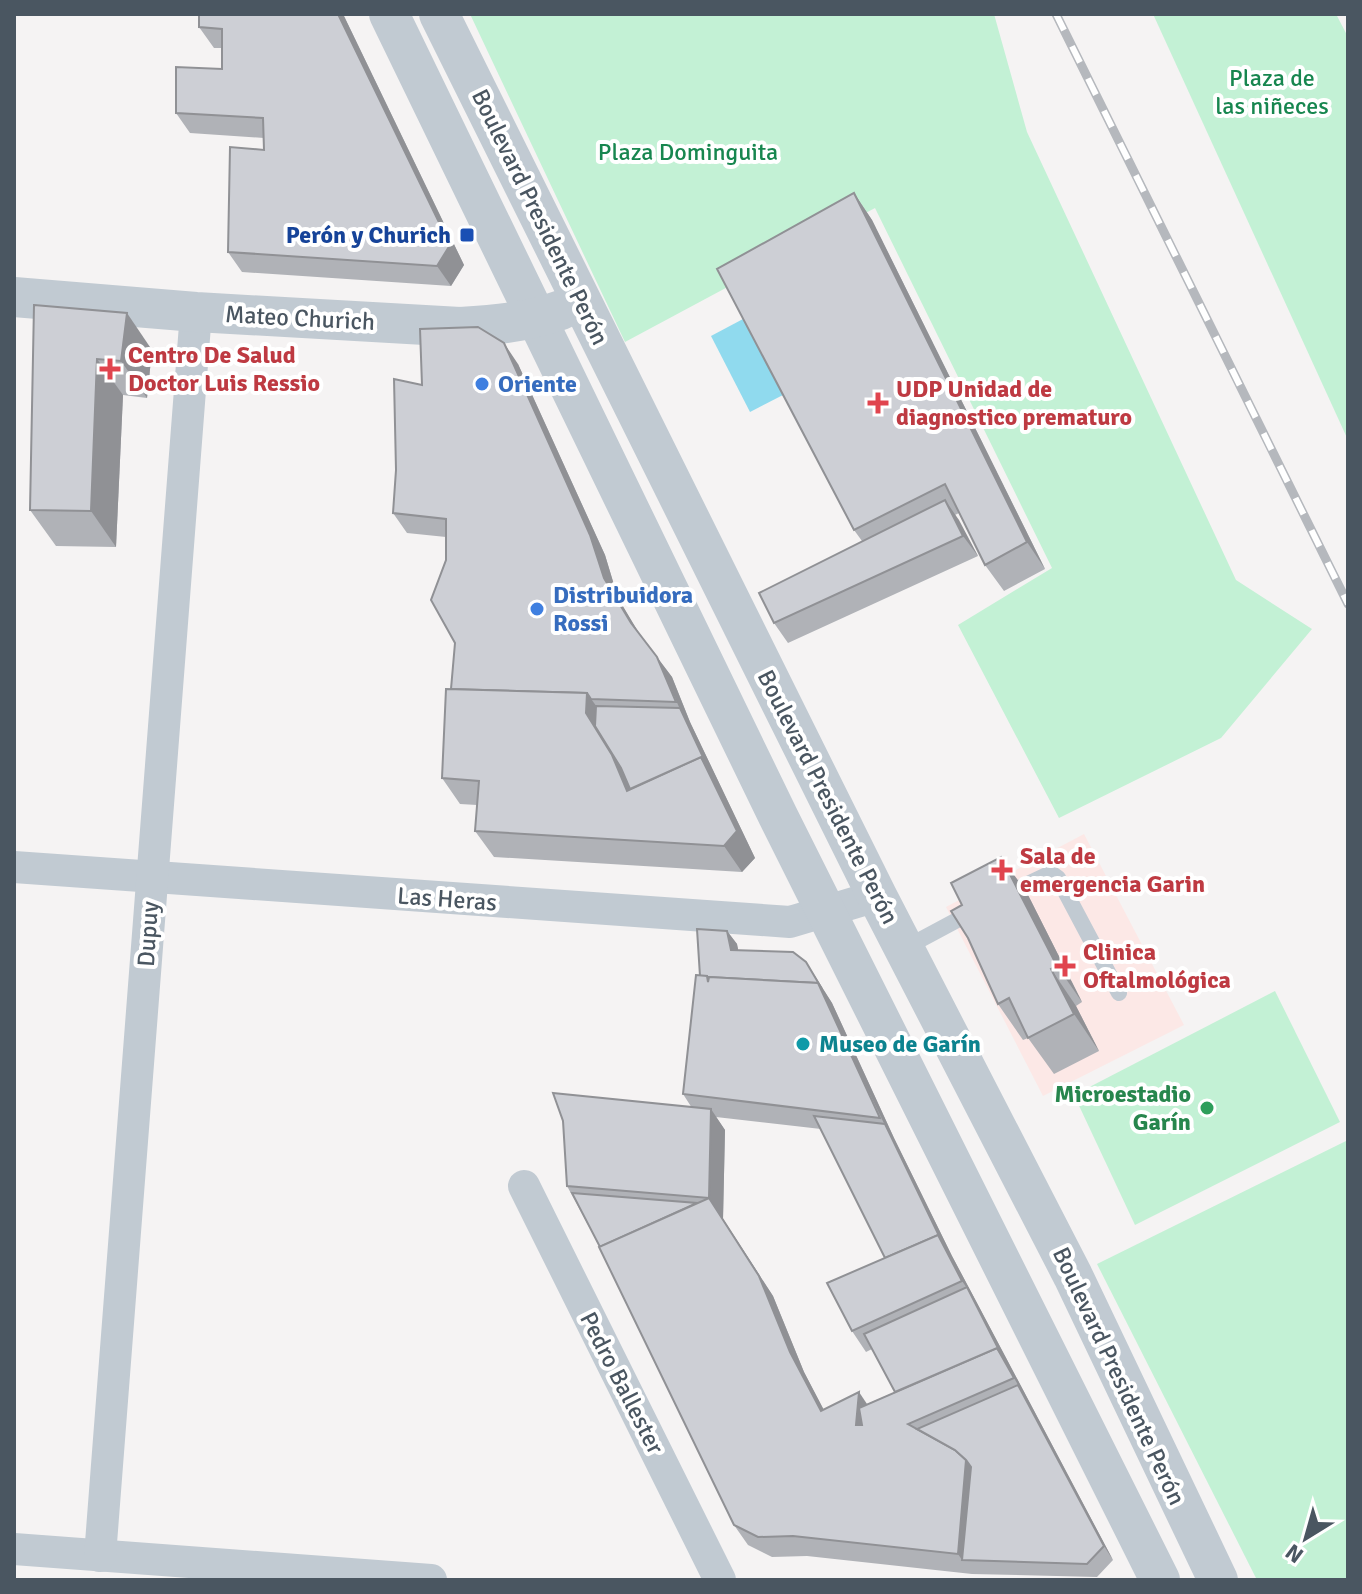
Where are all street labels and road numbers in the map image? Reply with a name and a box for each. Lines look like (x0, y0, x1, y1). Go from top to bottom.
street label: Boulevard Presidente Perón (465, 84, 615, 350)
street label: Mateo Churich (224, 299, 376, 337)
street label: Boulevard Presidente Perón (751, 665, 905, 929)
street label: Las Heras (396, 881, 498, 917)
street label: Dupuy (131, 900, 165, 968)
street label: Boulevard Presidente Perón (1046, 1242, 1192, 1510)
street label: Pedro Ballester (573, 1307, 671, 1459)

